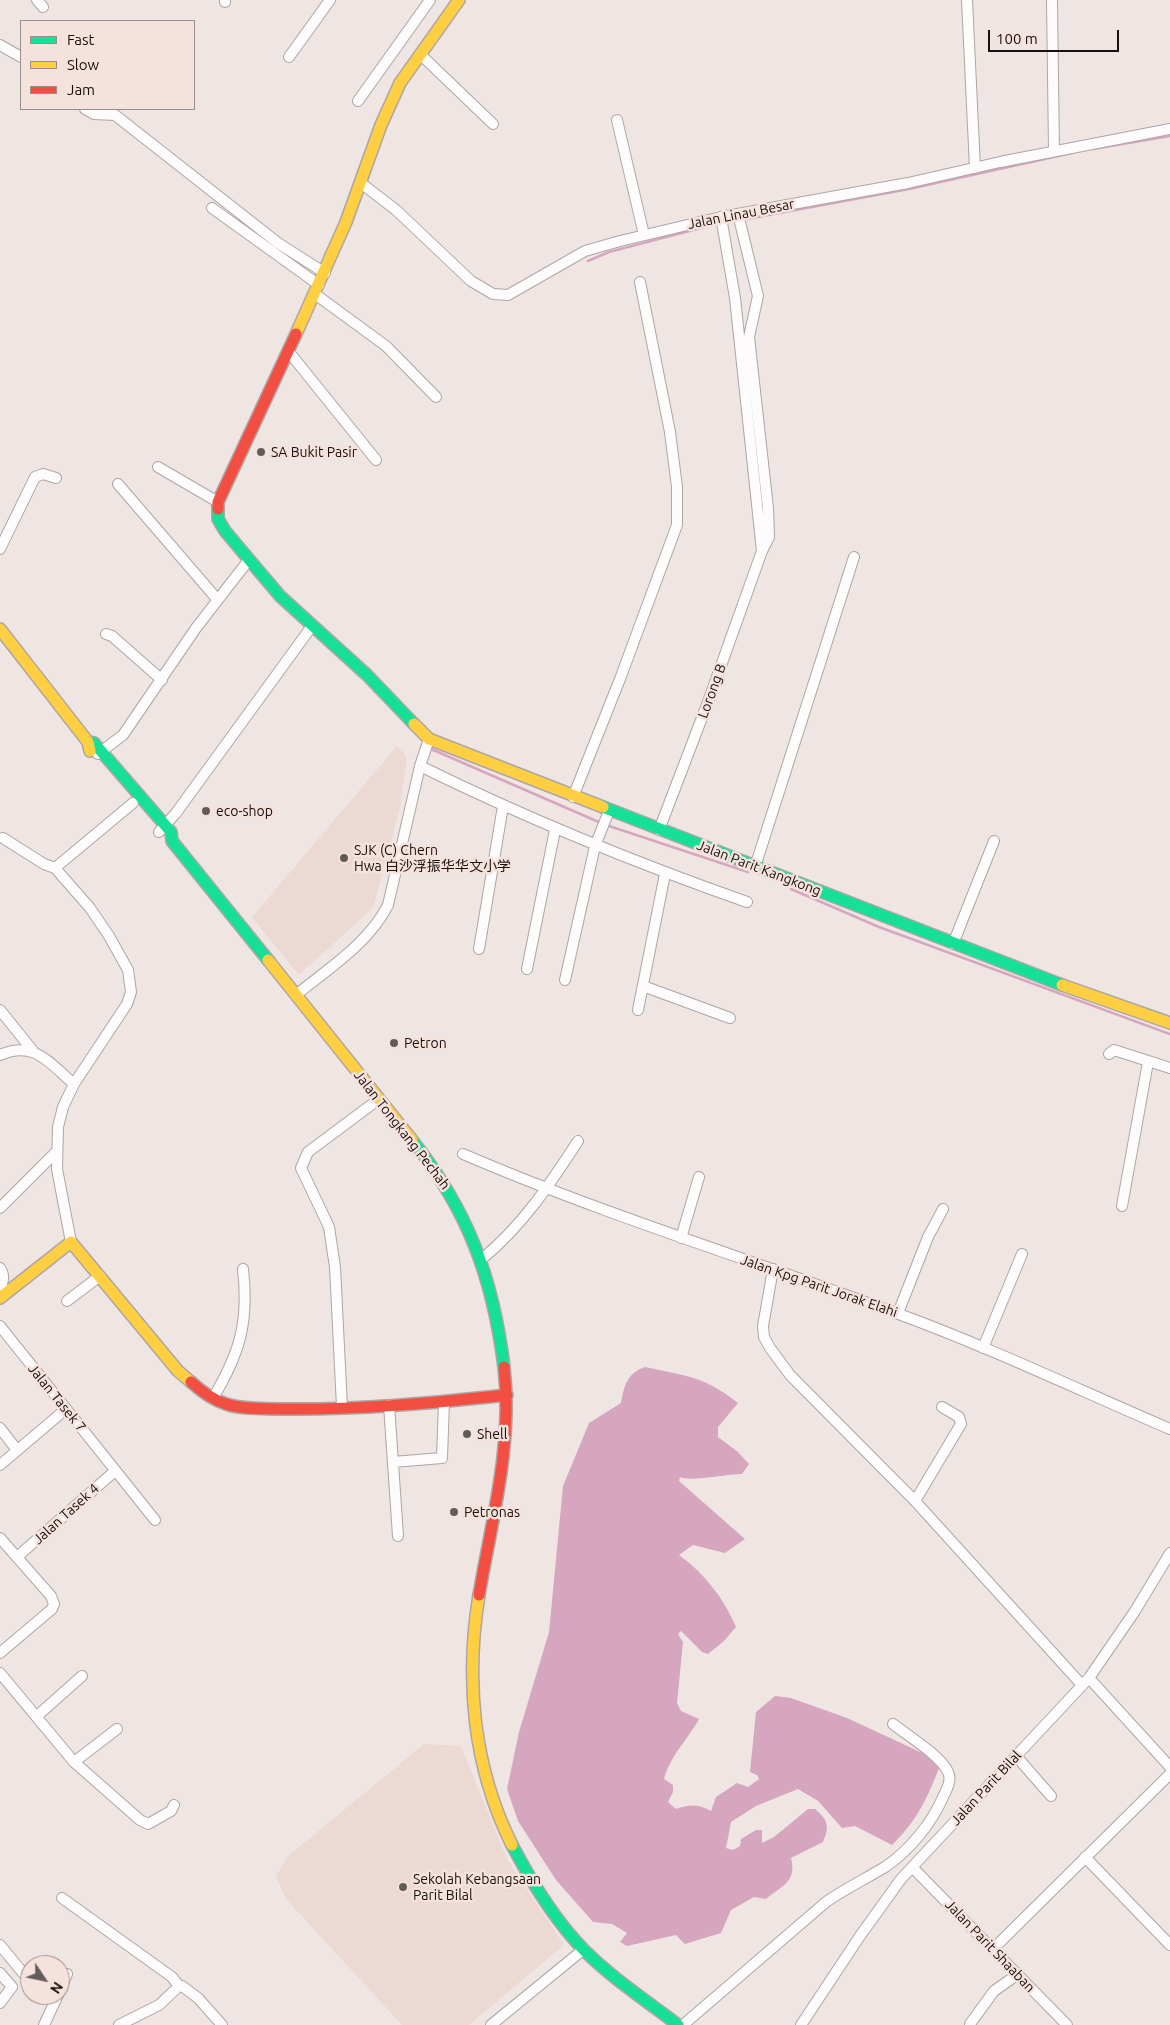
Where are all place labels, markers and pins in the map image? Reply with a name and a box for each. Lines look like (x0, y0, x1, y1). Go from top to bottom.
place label: SA Bukit Pasir (271, 444, 357, 460)
marker: SA Bukit Pasir (255, 446, 267, 458)
place label: eco-shop (216, 803, 273, 819)
marker: eco-shop (200, 805, 212, 817)
place label: SJK (C) Chern Hwa 白沙浮振华华文小学 (354, 842, 511, 874)
marker: SJK (C) Chern Hwa 白沙浮振华华文小学 (338, 852, 350, 864)
place label: Petron (404, 1035, 447, 1051)
marker: Petron (388, 1037, 400, 1049)
place label: Shell (477, 1426, 507, 1442)
marker: Shell (461, 1428, 473, 1440)
place label: Petronas (464, 1504, 520, 1520)
marker: Petronas (448, 1506, 460, 1518)
place label: Sekolah Kebangsaan Parit Bilal (413, 1871, 541, 1904)
marker: Sekolah Kebangsaan Parit Bilal (397, 1881, 409, 1893)

